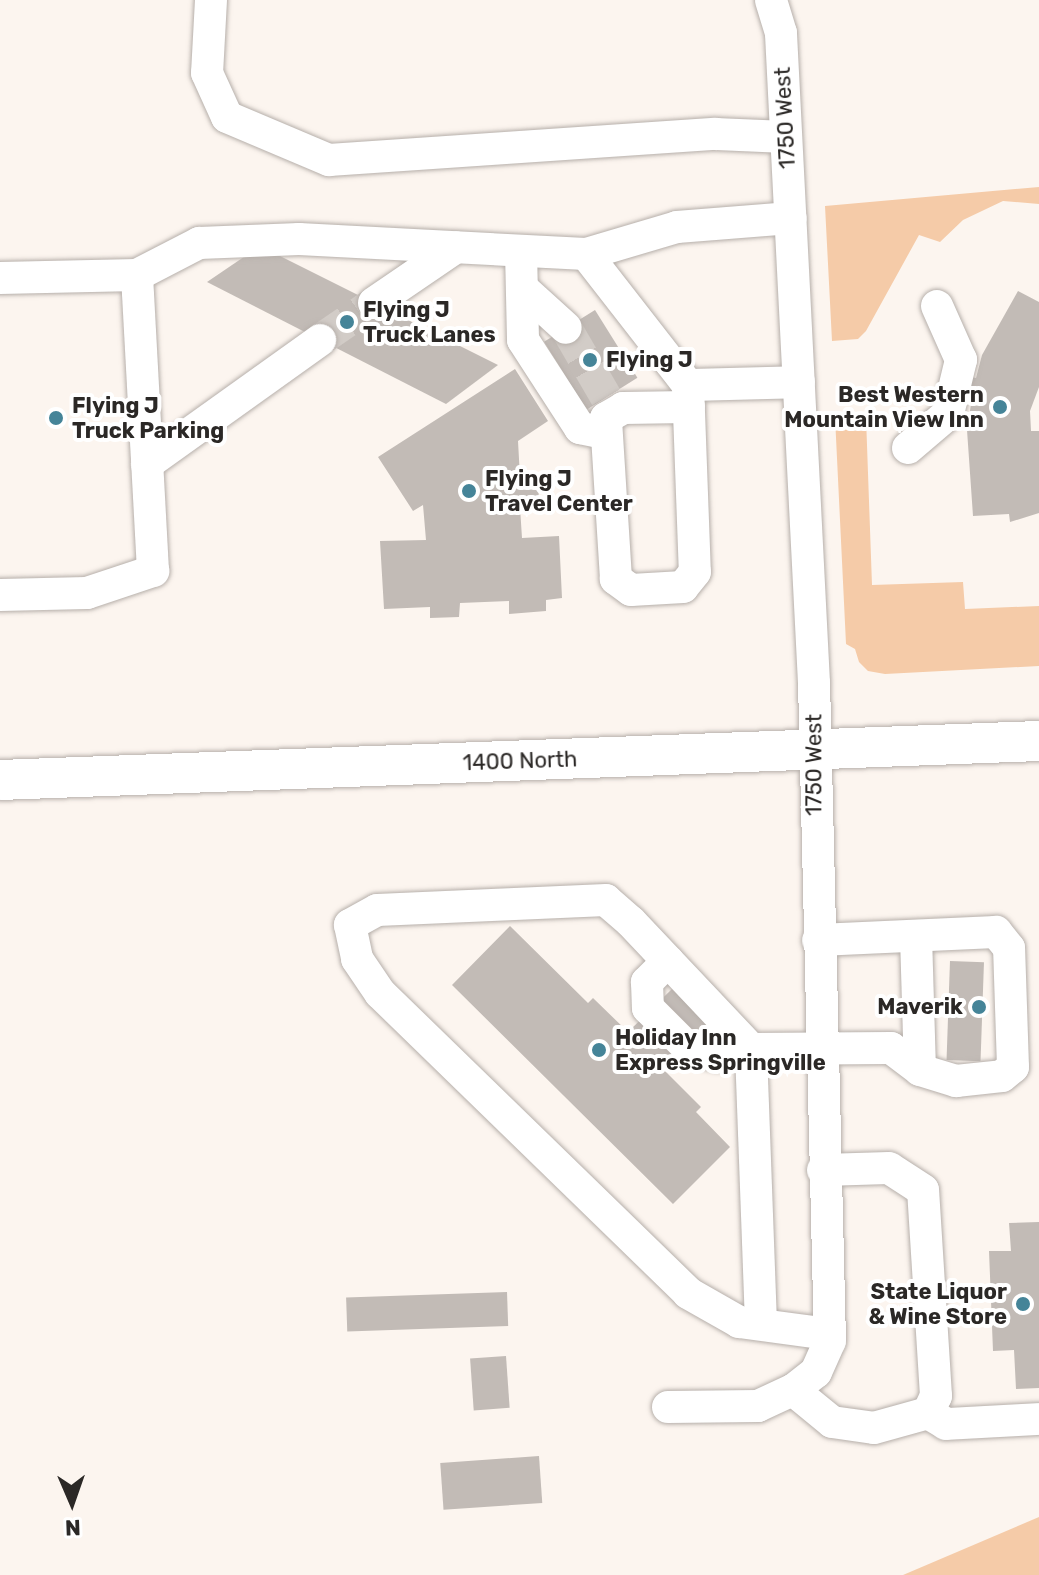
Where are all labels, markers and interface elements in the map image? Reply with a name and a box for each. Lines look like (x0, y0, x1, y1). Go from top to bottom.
street label: 1750 West (769, 66, 801, 170)
place label: Flying J Truck Lanes (363, 296, 496, 348)
marker: Flying J Truck Lanes (338, 313, 356, 331)
place label: Flying J (606, 347, 693, 373)
marker: Flying J (581, 351, 599, 369)
place label: Best Western Mountain View Inn (783, 381, 984, 432)
place label: Flying J Truck Parking (72, 392, 224, 444)
marker: Best Western Mountain View Inn (991, 398, 1009, 416)
marker: Flying J Truck Parking (47, 409, 65, 427)
place label: Flying J Travel Center (485, 465, 633, 516)
marker: Flying J Travel Center (460, 482, 478, 500)
street label: 1750 West (801, 714, 827, 816)
street label: 1400 North (462, 746, 578, 776)
place label: Maverik (877, 994, 963, 1020)
marker: Maverik (970, 998, 988, 1016)
place label: Holiday Inn Express Springville (615, 1024, 826, 1076)
marker: Holiday Inn Express Springville (590, 1041, 608, 1059)
place label: State Liquor & Wine Store (868, 1278, 1007, 1330)
marker: State Liquor & Wine Store (1014, 1295, 1032, 1313)
north arrow (32, 1463, 112, 1543)
text: N (64, 1514, 81, 1541)

